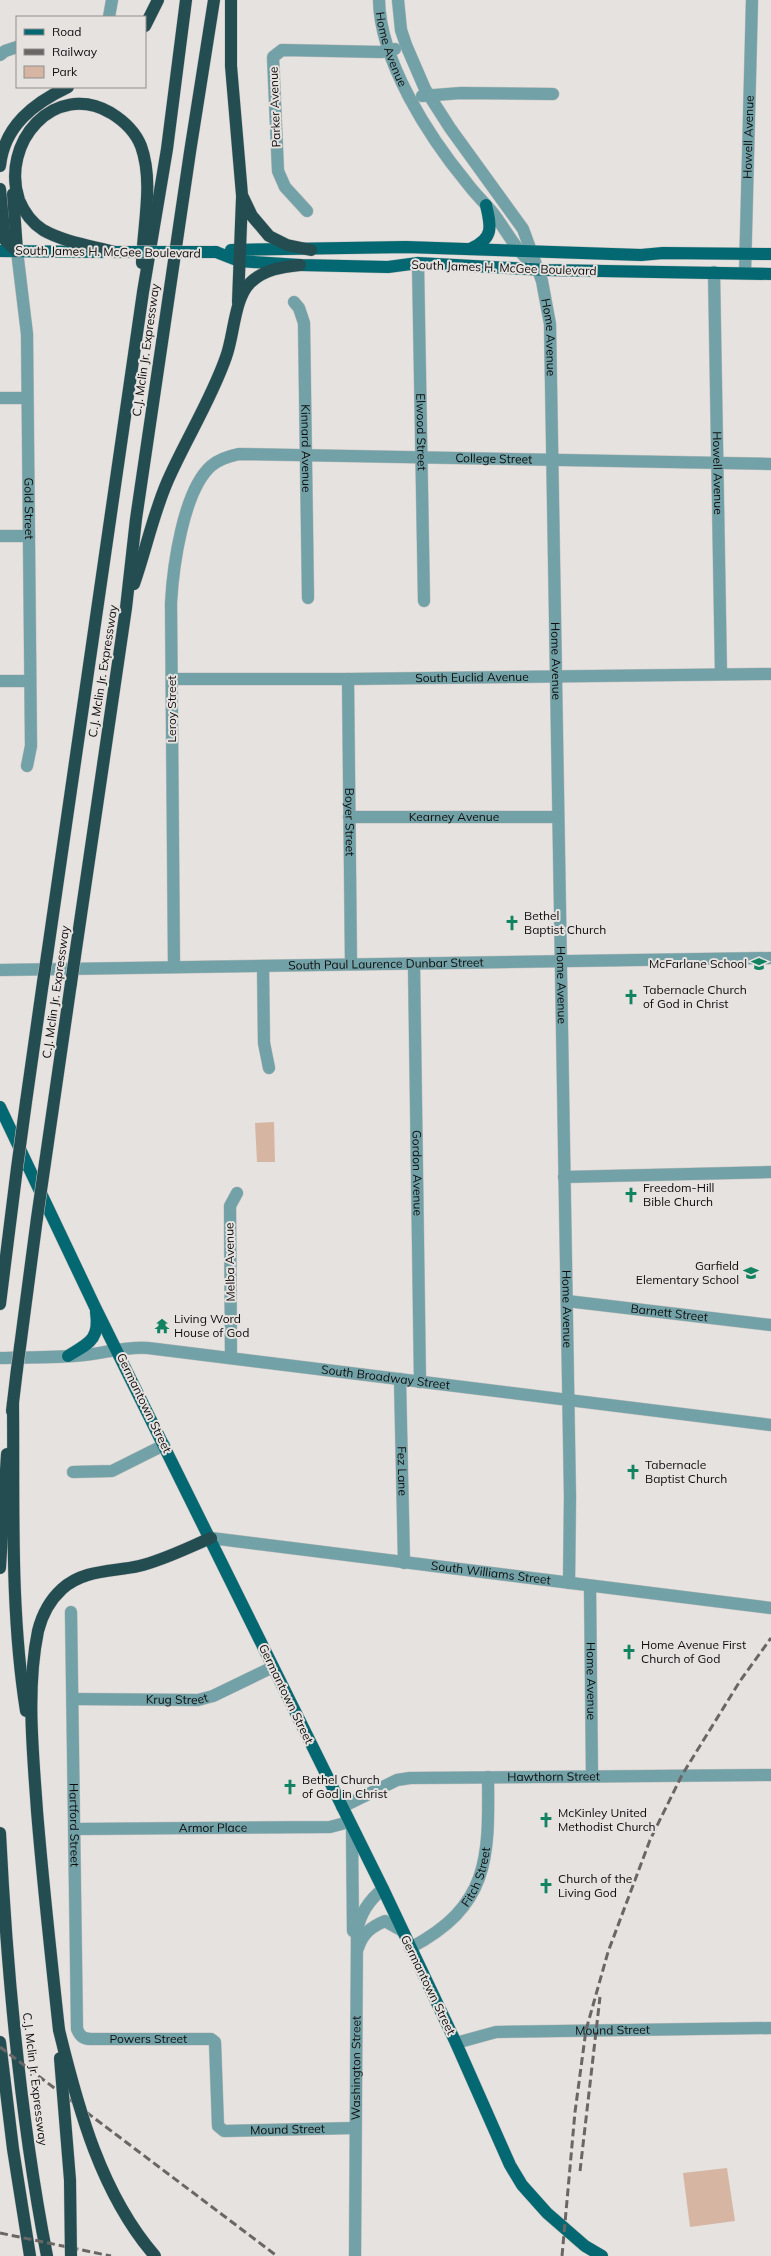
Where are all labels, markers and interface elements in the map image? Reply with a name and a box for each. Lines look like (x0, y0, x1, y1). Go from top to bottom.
street label: Home Avenue (373, 11, 411, 89)
legend (16, 16, 146, 88)
text: Road (52, 24, 81, 39)
text: Railway (52, 44, 98, 59)
text: Park (52, 64, 78, 79)
street label: Parker Avenue (266, 66, 283, 148)
street label: Howell Avenue (739, 95, 757, 179)
street label: South James H. McGee Boulevard (15, 242, 201, 261)
street label: South James H. McGee Boulevard (411, 257, 597, 278)
street label: C.J. Mclin Jr. Expressway (129, 282, 162, 417)
street label: Home Avenue (538, 297, 559, 376)
street label: Elwood Street (413, 393, 430, 471)
street label: Kinnard Avenue (298, 404, 314, 493)
street label: Howell Avenue (710, 431, 726, 515)
street label: College Street (455, 450, 533, 467)
street label: Gold Street (21, 477, 37, 539)
street label: C.J. Mclin Jr. Expressway (85, 603, 121, 738)
street label: Home Avenue (548, 622, 564, 700)
street label: South Euclid Avenue (415, 669, 529, 685)
street label: Leroy Street (164, 676, 179, 742)
street label: Boyer Street (342, 788, 358, 856)
street label: Kearney Avenue (409, 809, 499, 824)
place label: Bethel Baptist Church (524, 908, 606, 937)
church icon: Bethel Baptist Church (503, 914, 521, 932)
street label: C.J. Mclin Jr. Expressway (39, 924, 72, 1059)
street label: Home Avenue (554, 946, 570, 1024)
street label: South Paul Laurence Dunbar Street (288, 954, 484, 973)
school or university icon: McFarlane School (750, 955, 768, 973)
place label: McFarlane School (649, 956, 747, 971)
place label: Tabernacle Church of God in Christ (643, 982, 747, 1011)
church icon: Tabernacle Church of God in Christ (622, 988, 640, 1006)
street label: Gordon Avenue (409, 1130, 426, 1216)
place label: Freedom-Hill Bible Church (643, 1180, 714, 1209)
church icon: Freedom-Hill Bible Church (622, 1186, 640, 1204)
street label: Melba Avenue (221, 1222, 238, 1302)
place label: Garfield Elementary School (636, 1258, 739, 1287)
school or university icon: Garfield Elementary School (742, 1264, 760, 1282)
street label: Home Avenue (559, 1270, 575, 1348)
street label: Barnett Street (630, 1301, 709, 1325)
place label: Living Word House of God (174, 1311, 249, 1340)
temple icon: Living Word House of God (153, 1317, 171, 1335)
street label: Germantown Street (114, 1350, 175, 1455)
street label: South Broadway Street (320, 1361, 451, 1392)
street label: Fez Lane (394, 1446, 411, 1496)
place label: Tabernacle Baptist Church (645, 1457, 727, 1486)
church icon: Tabernacle Baptist Church (624, 1463, 642, 1481)
street label: South Williams Street (430, 1558, 552, 1587)
place label: Home Avenue First Church of God (641, 1637, 746, 1666)
street label: Germantown Street (256, 1641, 317, 1746)
street label: Home Avenue (584, 1642, 599, 1720)
church icon: Home Avenue First Church of God (620, 1643, 638, 1661)
street label: Krug Street (146, 1690, 210, 1707)
street label: Hawthorn Street (507, 1768, 600, 1784)
place label: Bethel Church of God in Christ (302, 1772, 388, 1801)
church icon: Bethel Church of God in Christ (281, 1778, 299, 1796)
street label: Hartford Street (66, 1783, 83, 1867)
place label: McKinley United Methodist Church (558, 1805, 656, 1834)
church icon: McKinley United Methodist Church (537, 1811, 555, 1829)
street label: Armor Place (179, 1820, 247, 1835)
street label: Fitch Street (458, 1846, 493, 1909)
place label: Church of the Living God (558, 1871, 632, 1900)
church icon: Church of the Living God (537, 1877, 555, 1895)
street label: Germantown Street (398, 1932, 459, 2037)
street label: C.J. Mclin Jr. Expressway (20, 2011, 51, 2147)
street label: Washington Street (348, 2016, 363, 2120)
street label: Mound Street (575, 2022, 650, 2038)
street label: Powers Street (109, 2031, 187, 2046)
street label: Mound Street (250, 2121, 325, 2137)

